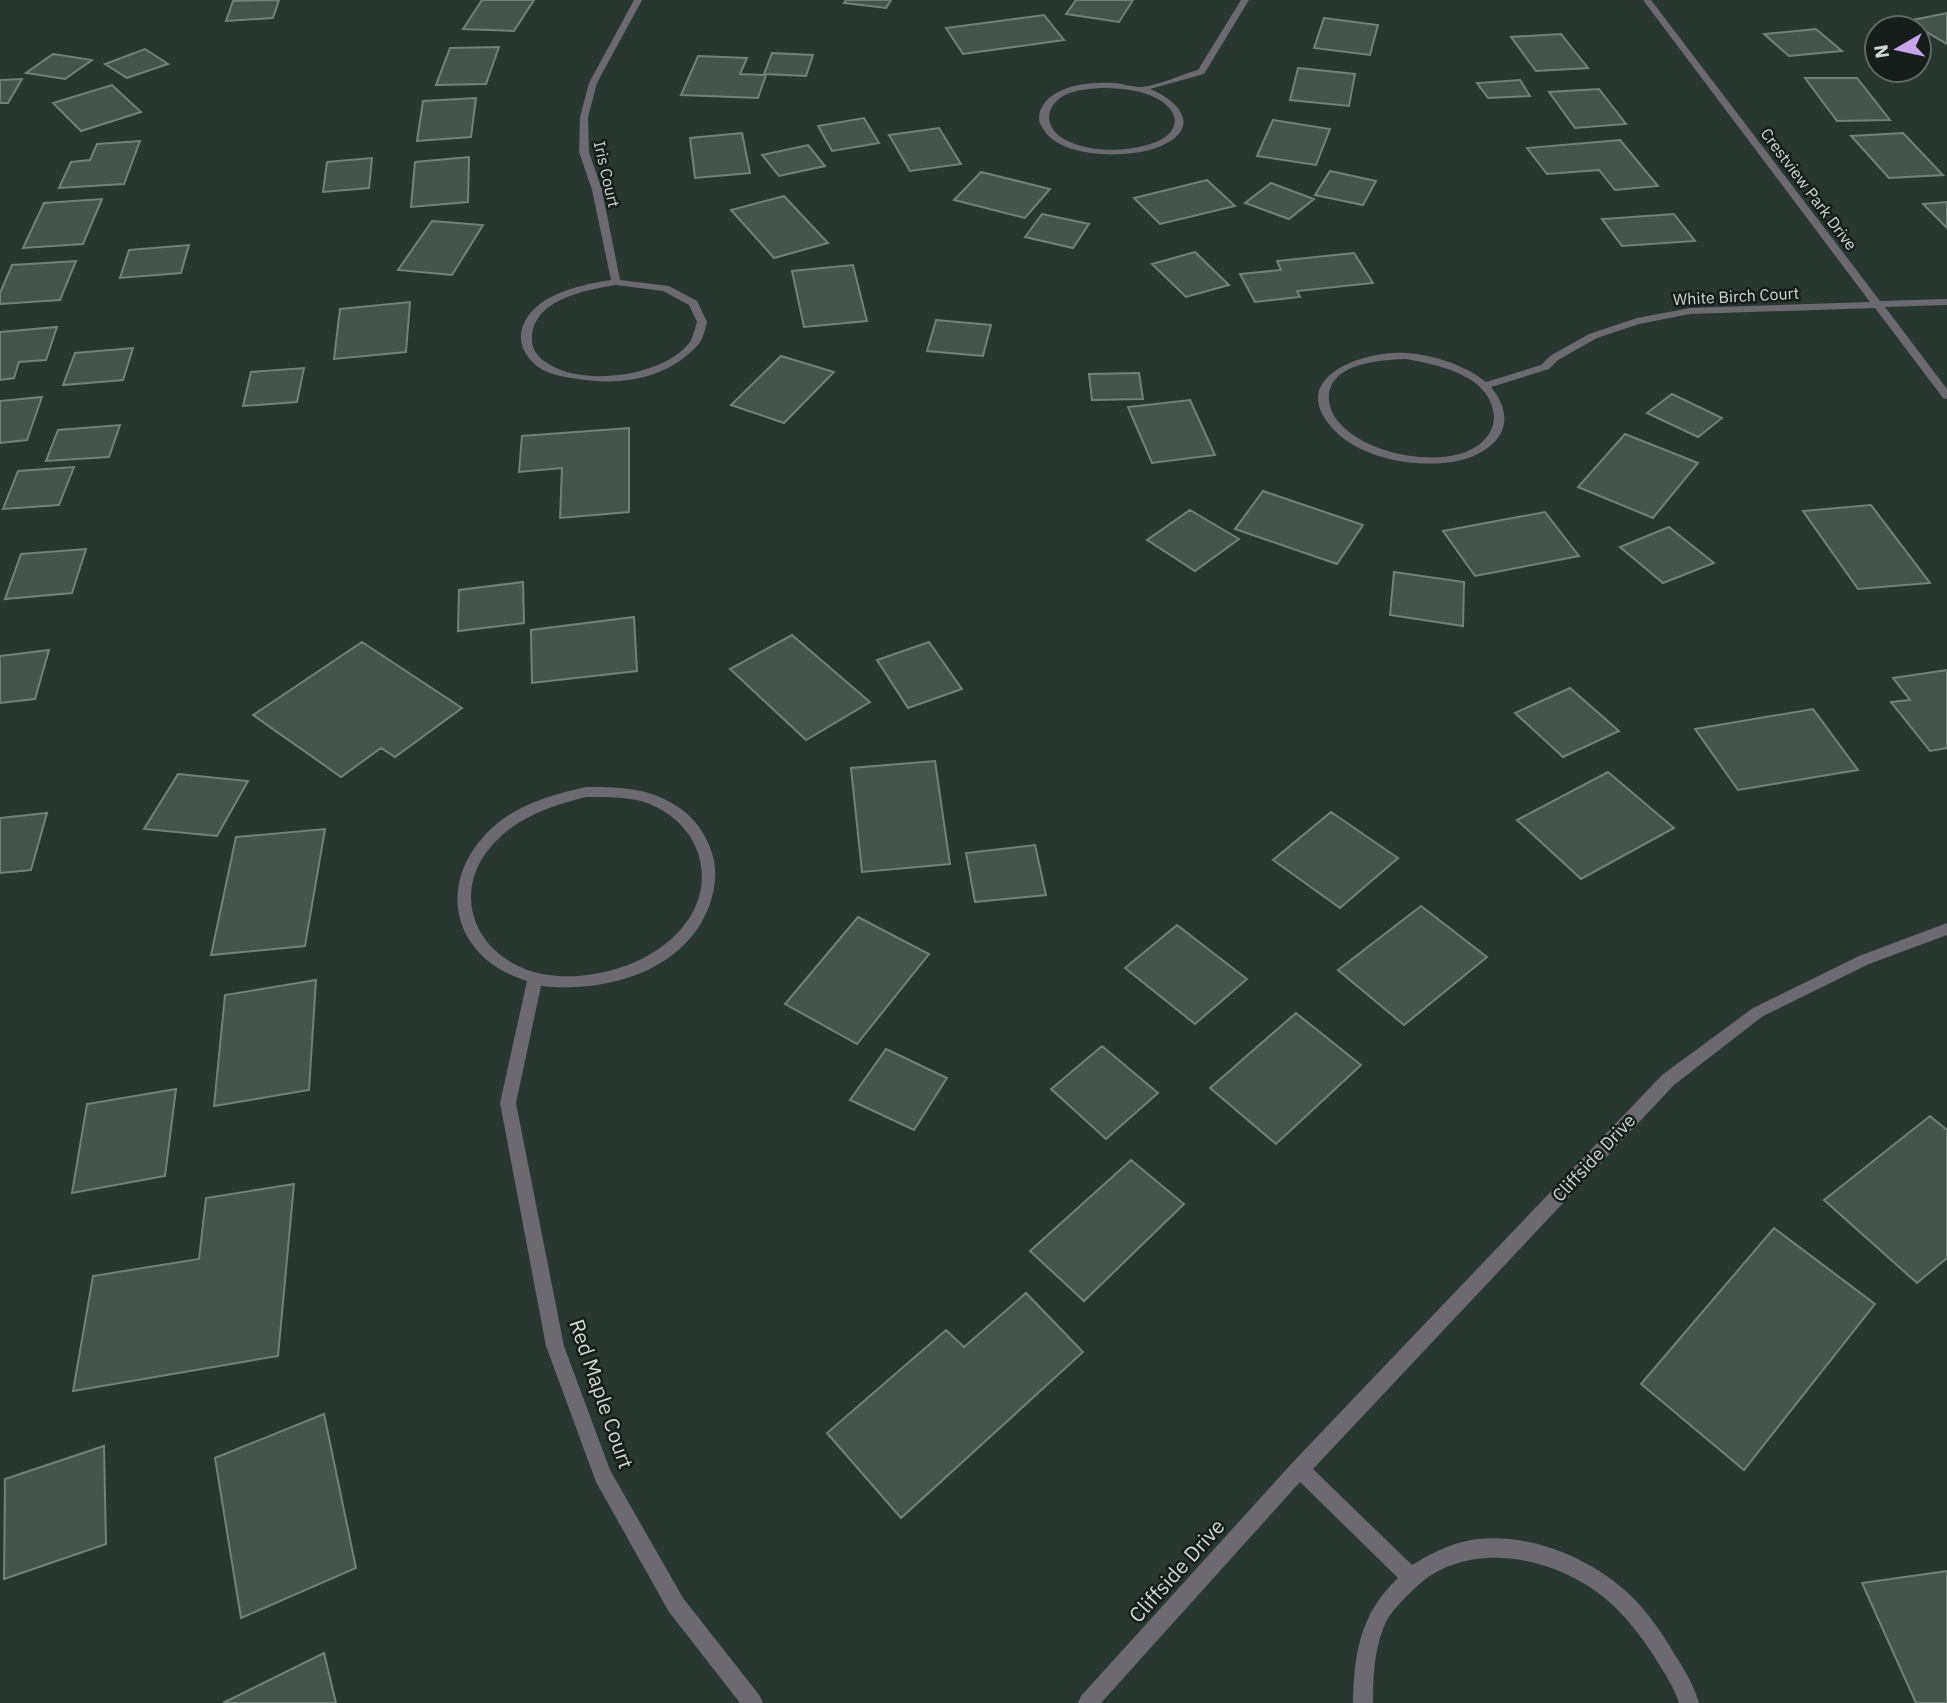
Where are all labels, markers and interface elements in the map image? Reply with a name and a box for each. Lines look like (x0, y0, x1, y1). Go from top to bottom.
north arrow (1863, 14, 1933, 84)
text: N (1868, 43, 1894, 60)
street label: Crestview Park Drive (1757, 124, 1862, 254)
street label: Iris Court (590, 139, 624, 209)
street label: White Birch Court (1672, 283, 1800, 309)
street label: Cliffside Drive (1547, 1109, 1640, 1206)
street label: Red Maple Court (563, 1315, 641, 1472)
street label: Cliffside Drive (1122, 1512, 1230, 1628)

